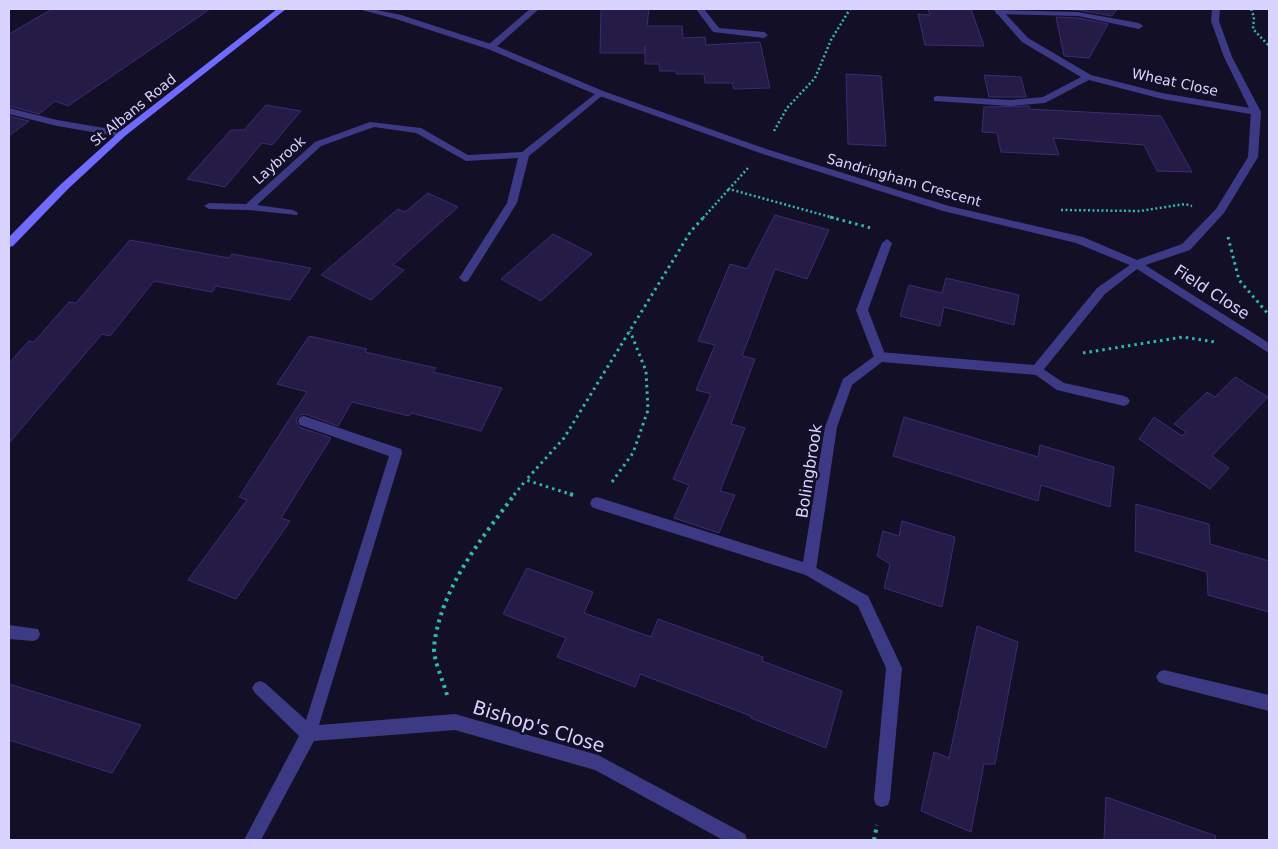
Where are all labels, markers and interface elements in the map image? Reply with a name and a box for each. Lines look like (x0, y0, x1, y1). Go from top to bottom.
street label: Wheat Close (1130, 65, 1220, 99)
street label: St Albans Road (87, 71, 179, 149)
street label: Laybrook (250, 132, 309, 187)
street label: Sandringham Crescent (825, 150, 984, 210)
street label: Field Close (1171, 261, 1253, 323)
street label: Bolingbrook (792, 422, 826, 519)
street label: Bishop's Close (470, 695, 608, 757)

